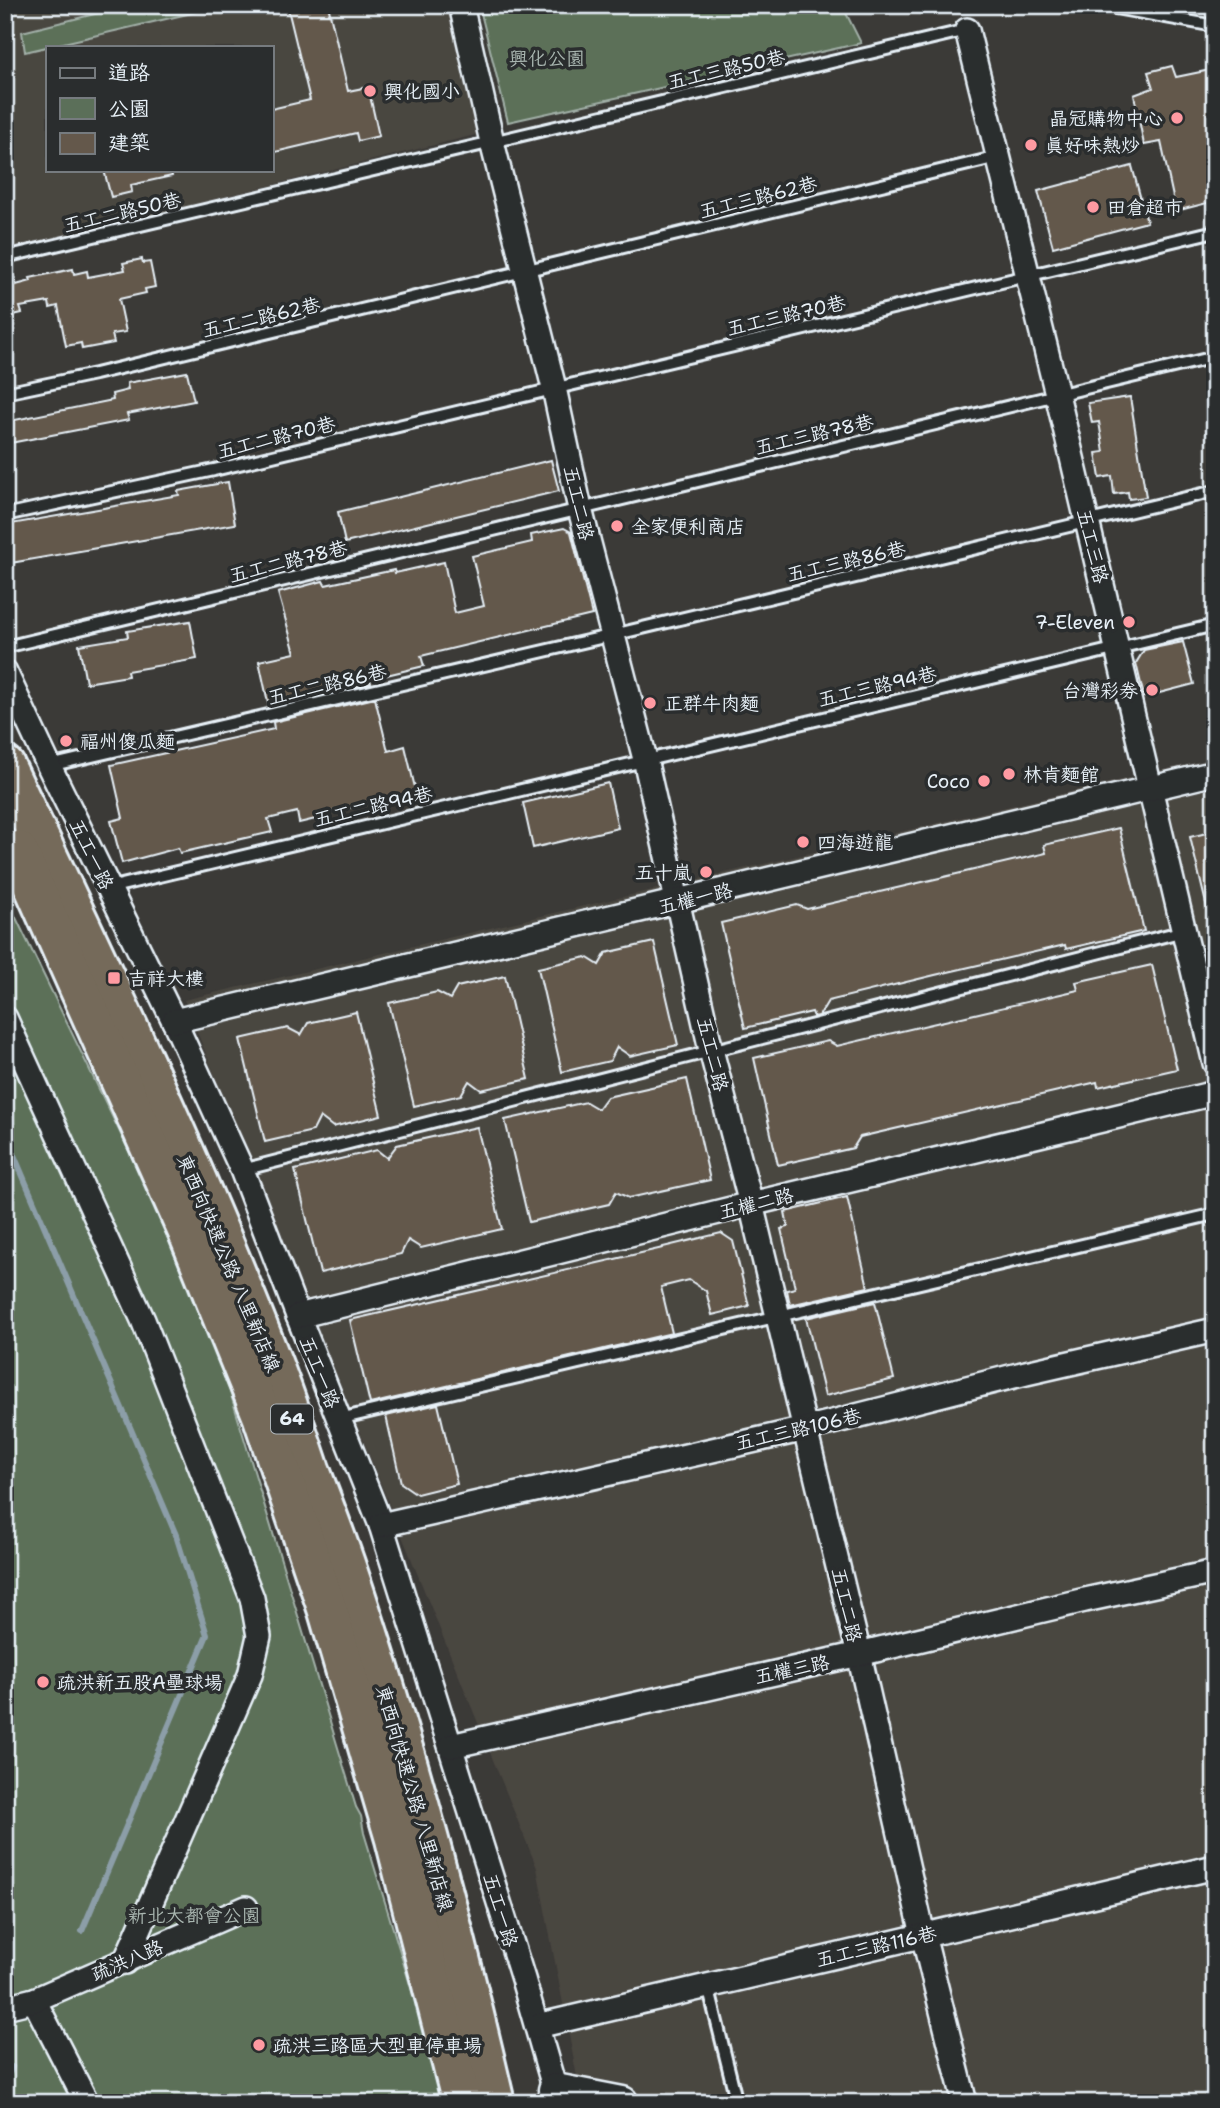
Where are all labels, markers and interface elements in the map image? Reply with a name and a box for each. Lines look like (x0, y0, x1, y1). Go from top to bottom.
street label: 五工三路50巷 (665, 44, 787, 95)
legend (46, 46, 273, 172)
park label: 興化公園 (509, 46, 585, 71)
text: 道路 (108, 59, 150, 87)
place label: 興化國小 (384, 79, 460, 104)
marker: 興化國小 (362, 83, 378, 99)
text: 公園 (108, 95, 150, 123)
place label: 晶冠購物中心 (1049, 106, 1163, 131)
marker: 晶冠購物中心 (1169, 110, 1185, 126)
text: 建築 (108, 129, 150, 157)
place label: 真好味熱炒 (1045, 133, 1140, 158)
marker: 真好味熱炒 (1023, 137, 1039, 153)
street label: 五工三路62巷 (697, 171, 820, 224)
street label: 五工二路50巷 (61, 187, 183, 238)
place label: 田倉超市 (1107, 195, 1183, 220)
marker: 田倉超市 (1085, 199, 1101, 215)
street label: 五工三路70巷 (724, 290, 848, 341)
street label: 五工二路62巷 (200, 292, 323, 343)
street label: 五工三路78巷 (752, 409, 876, 460)
street label: 五工二路70巷 (214, 411, 338, 464)
street label: 五工二路 (558, 463, 599, 543)
street label: 五工三路 (1071, 506, 1114, 586)
place label: 全家便利商店 (631, 514, 745, 539)
marker: 全家便利商店 (609, 518, 625, 534)
street label: 五工二路78巷 (226, 535, 350, 588)
street label: 五工三路86巷 (784, 536, 908, 587)
place label: 7-Eleven (1035, 610, 1115, 635)
marker: 7-Eleven (1121, 614, 1137, 630)
street label: 五工二路86巷 (265, 659, 389, 710)
street label: 五工三路94巷 (815, 661, 939, 712)
place label: 台灣彩券 (1062, 678, 1138, 703)
marker: 台灣彩券 (1144, 682, 1160, 698)
place label: 正群牛肉麵 (664, 691, 759, 716)
marker: 正群牛肉麵 (642, 695, 658, 711)
place label: 福州傻瓜麵 (80, 729, 175, 754)
marker: 福州傻瓜麵 (58, 733, 74, 749)
place label: 林肯麵館 (1023, 762, 1099, 787)
marker: 林肯麵館 (1001, 766, 1017, 782)
place label: Coco (927, 769, 970, 794)
marker: Coco (976, 773, 992, 789)
street label: 五工二路94巷 (311, 781, 435, 832)
street label: 五工一路 (64, 815, 119, 894)
place label: 四海遊龍 (817, 830, 893, 855)
marker: 四海遊龍 (795, 834, 811, 850)
place label: 五十嵐 (635, 860, 692, 885)
marker: 五十嵐 (698, 864, 714, 880)
street label: 五權一路 (655, 877, 735, 920)
place label: 吉祥大樓 (128, 966, 204, 991)
marker: 吉祥大樓 (106, 970, 122, 986)
street label: 五工二路 (691, 1014, 734, 1094)
street label: 東西向快速公路 八里新店線 (171, 1150, 286, 1376)
street label: 五權二路 (716, 1182, 796, 1225)
street label: 五工一路 (294, 1332, 345, 1412)
street label: 五工三路106巷 (733, 1403, 864, 1456)
road number: 64 (271, 1404, 313, 1434)
street label: 五工二路 (826, 1565, 867, 1645)
street label: 五權三路 (752, 1649, 832, 1690)
place label: 疏洪新五股A壘球場 (57, 1670, 223, 1695)
marker: 疏洪新五股A壘球場 (35, 1674, 51, 1690)
street label: 東西向快速公路 八里新店線 (370, 1682, 459, 1914)
street label: 五工一路 (477, 1870, 524, 1950)
park label: 新北大都會公園 (127, 1903, 261, 1928)
street label: 五工三路116巷 (813, 1920, 939, 1972)
street label: 疏洪八路 (87, 1934, 167, 1987)
place label: 疏洪三路區大型車停車場 (273, 2033, 482, 2058)
marker: 疏洪三路區大型車停車場 (251, 2037, 267, 2053)

